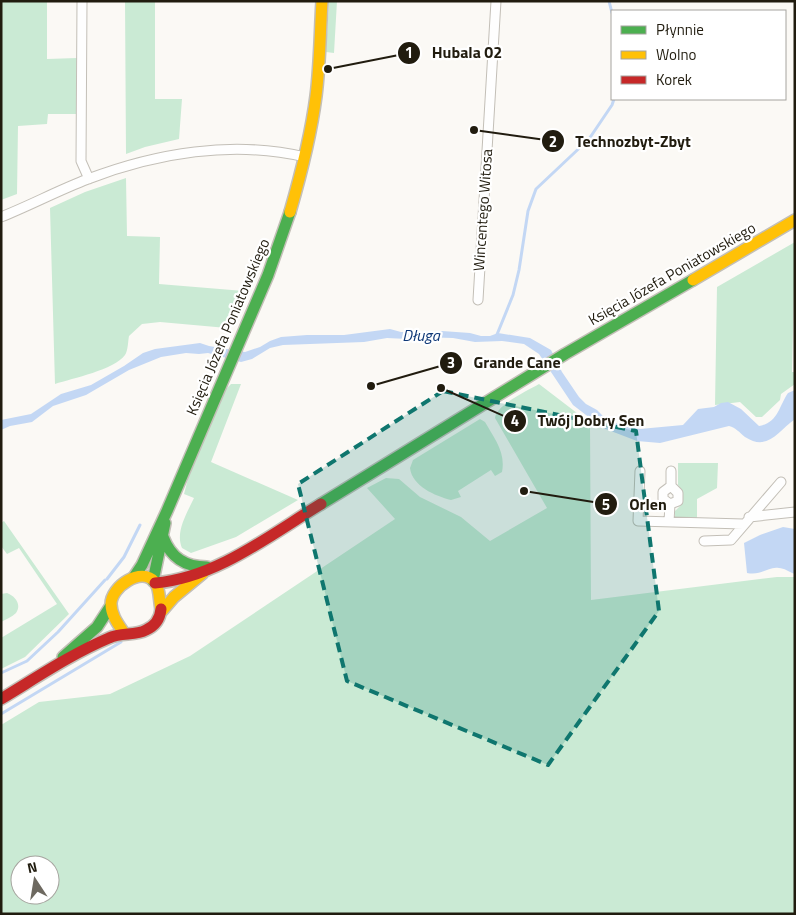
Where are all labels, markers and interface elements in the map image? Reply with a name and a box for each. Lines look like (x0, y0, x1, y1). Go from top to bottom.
legend (611, 10, 786, 100)
text: Płynnie (656, 18, 704, 41)
callout: Hubala 02 (397, 37, 512, 68)
text: Hubala 02 (432, 40, 502, 64)
text: 1 (405, 41, 413, 64)
text: Wolno (656, 43, 696, 66)
text: Korek (656, 68, 692, 91)
callout: Technozbyt-Zbyt (540, 126, 701, 157)
text: Technozbyt-Zbyt (575, 129, 691, 153)
text: 2 (549, 130, 557, 153)
street label: Wincentego Witosa (467, 147, 498, 272)
street label: Księcia Józefa Poniatowskiego (584, 216, 760, 331)
street label: Księcia Józefa Poniatowskiego (180, 235, 275, 419)
water label: Długa (402, 323, 441, 347)
callout: Grande Cane (439, 347, 571, 378)
text: Grande Cane (473, 350, 561, 374)
text: 3 (447, 351, 455, 374)
callout: Twój Dobry Sen (502, 405, 654, 436)
text: Twój Dobry Sen (538, 408, 644, 432)
text: 4 (511, 409, 519, 432)
callout: Orlen (594, 489, 677, 520)
text: Orlen (629, 492, 667, 516)
text: 5 (602, 493, 610, 516)
north arrow (10, 855, 60, 905)
text: N (25, 856, 39, 878)

